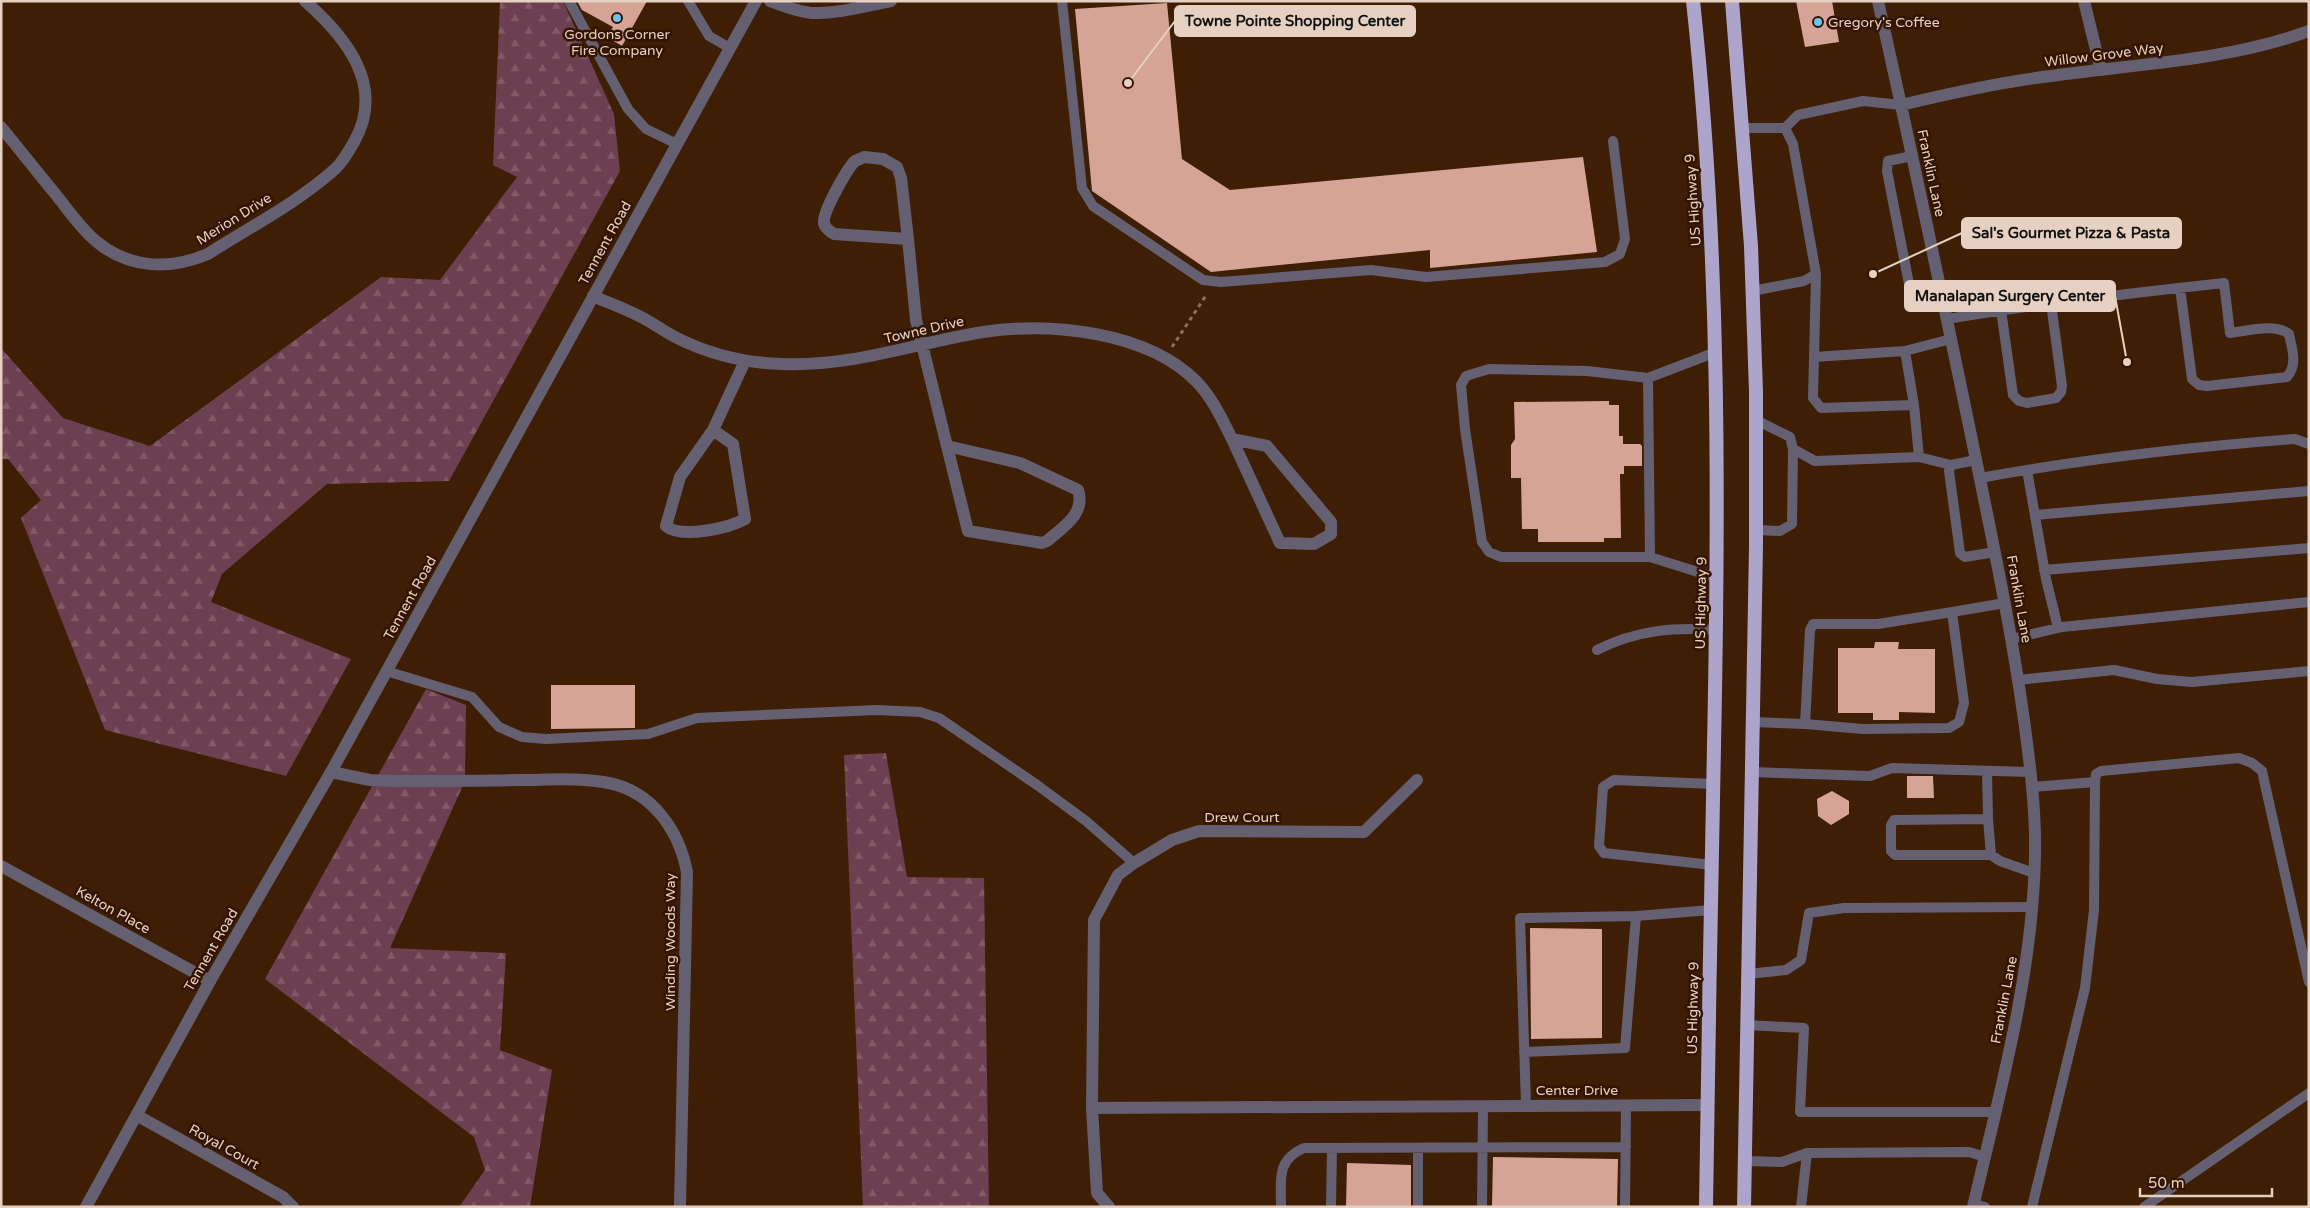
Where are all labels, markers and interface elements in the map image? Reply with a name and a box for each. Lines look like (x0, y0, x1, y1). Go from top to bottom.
callout: Towne Pointe Shopping Center (1175, 6, 1415, 36)
marker: Gordons Corner Fire Company (611, 12, 623, 24)
text: Towne Pointe Shopping Center (1184, 12, 1405, 31)
place label: Gregory's Coffee (1828, 14, 1940, 31)
marker: Gregory's Coffee (1812, 16, 1824, 28)
place label: Gordons Corner Fire Company (564, 26, 670, 59)
street label: Willow Grove Way (2044, 39, 2165, 71)
street label: Franklin Lane (1913, 128, 1949, 218)
street label: US Highway 9 (1681, 153, 1705, 247)
street label: Merion Drive (193, 189, 275, 249)
street label: Tennent Road (575, 198, 635, 288)
callout: Sal's Gourmet Pizza & Pasta (1962, 218, 2181, 248)
text: Sal's Gourmet Pizza & Pasta (1972, 224, 2170, 242)
callout: Manalapan Surgery Center (1905, 281, 2115, 311)
text: Manalapan Surgery Center (1915, 287, 2105, 306)
street label: Towne Drive (882, 313, 966, 347)
street label: Tennent Road (380, 553, 440, 643)
street label: Franklin Lane (2003, 554, 2035, 644)
street label: US Highway 9 (1692, 556, 1710, 650)
street label: Drew Court (1204, 809, 1280, 826)
street label: Winding Woods Way (662, 873, 679, 1011)
street label: Kelton Place (73, 883, 153, 938)
street label: Tennent Road (180, 905, 242, 995)
street label: Franklin Lane (1987, 955, 2021, 1045)
street label: US Highway 9 (1684, 961, 1702, 1055)
street label: Center Drive (1536, 1082, 1618, 1099)
street label: Royal Court (186, 1121, 263, 1174)
scale bar (2140, 1166, 2272, 1198)
text: 50 m (2148, 1174, 2185, 1192)

